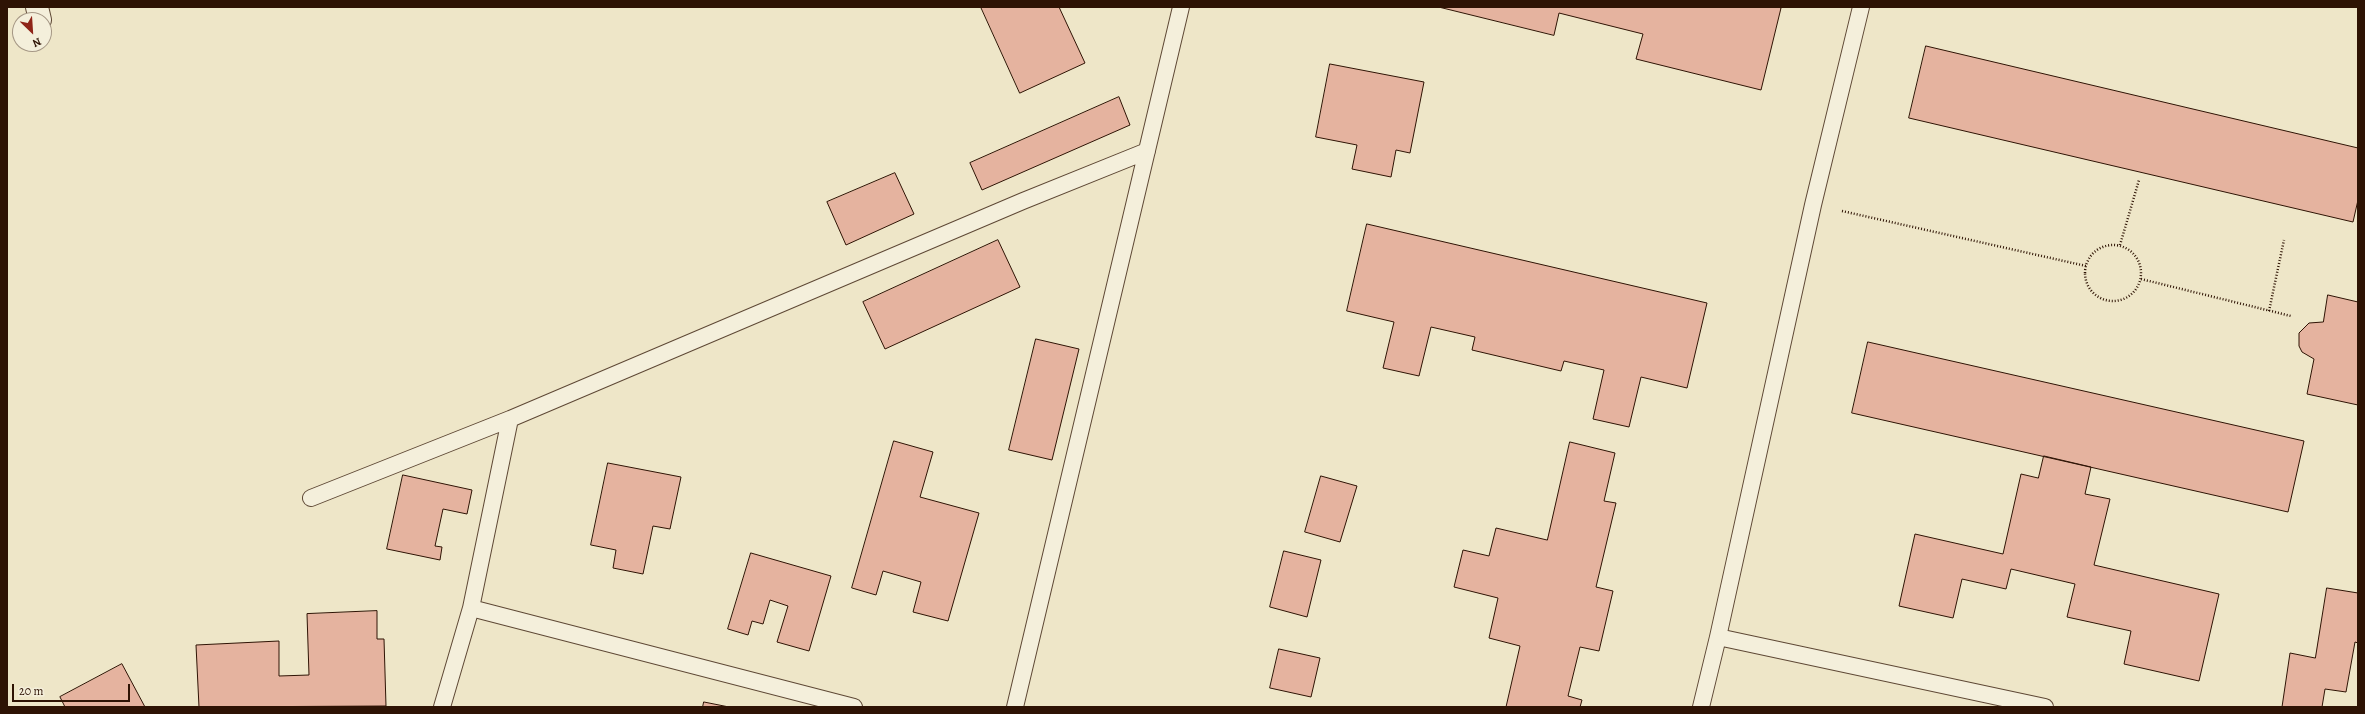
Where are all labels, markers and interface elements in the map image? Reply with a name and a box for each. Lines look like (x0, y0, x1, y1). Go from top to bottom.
north arrow (12, 12, 52, 52)
text: N (30, 34, 44, 51)
scale bar (14, 676, 132, 702)
text: 20 m (19, 683, 43, 699)

